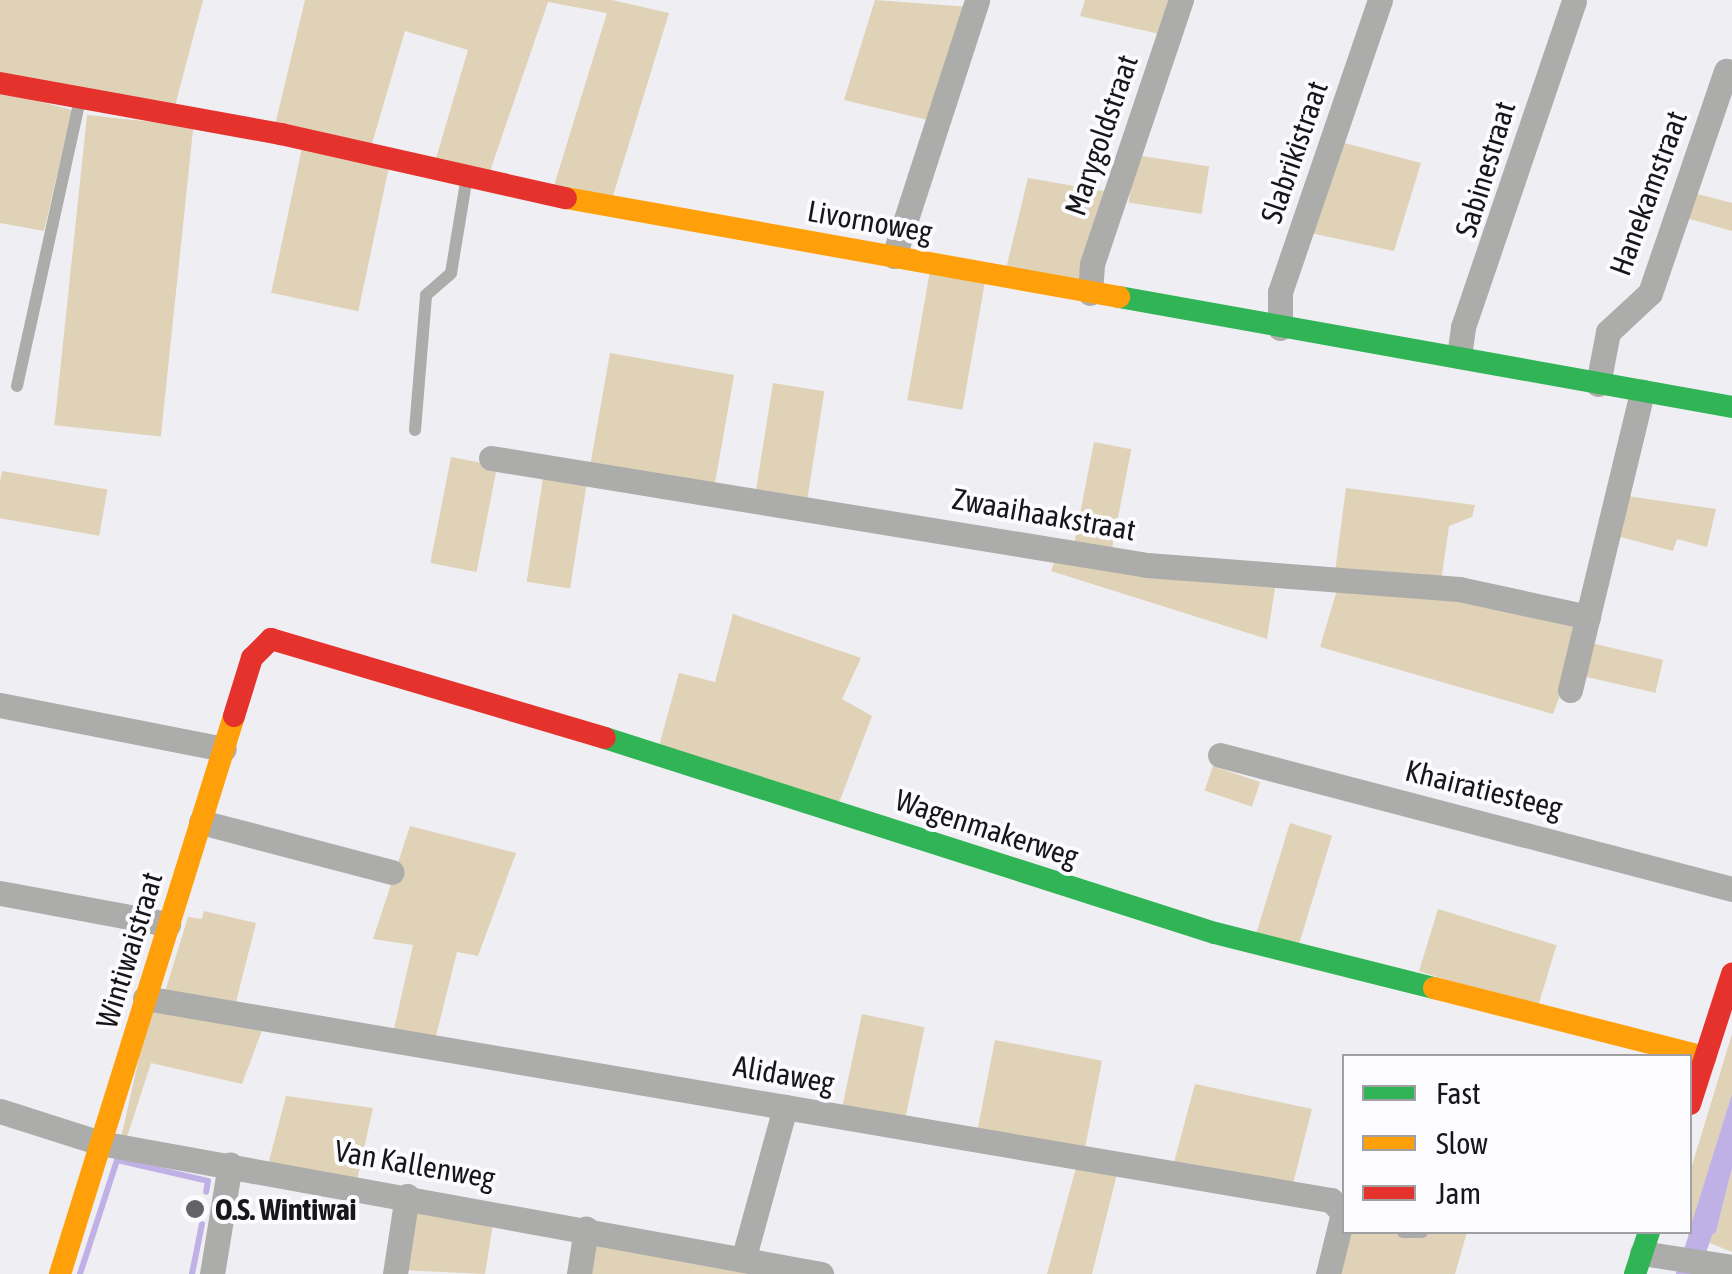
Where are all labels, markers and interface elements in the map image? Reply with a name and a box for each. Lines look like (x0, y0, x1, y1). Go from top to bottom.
street label: Marygoldstraat (1057, 50, 1145, 220)
street label: Slabrikistraat (1253, 76, 1335, 228)
street label: Sabinestraat (1447, 97, 1523, 241)
street label: Hanekamstraat (1602, 106, 1694, 280)
street label: Livornoweg (805, 192, 935, 250)
street label: Zwaaihaakstraat (949, 480, 1139, 548)
street label: Khairatiesteeg (1402, 752, 1566, 826)
street label: Wagenmakerweg (891, 782, 1083, 874)
street label: Wintiwaistraat (88, 868, 170, 1032)
street label: Alidaweg (731, 1047, 837, 1101)
legend (1342, 1054, 1692, 1234)
text: Fast (1436, 1076, 1481, 1110)
text: Slow (1436, 1126, 1488, 1160)
street label: Van Kallenweg (332, 1132, 498, 1196)
text: Jam (1436, 1176, 1481, 1210)
place label: O.S. Wintiwai (215, 1191, 357, 1227)
marker: O.S. Wintiwai (184, 1198, 206, 1220)

